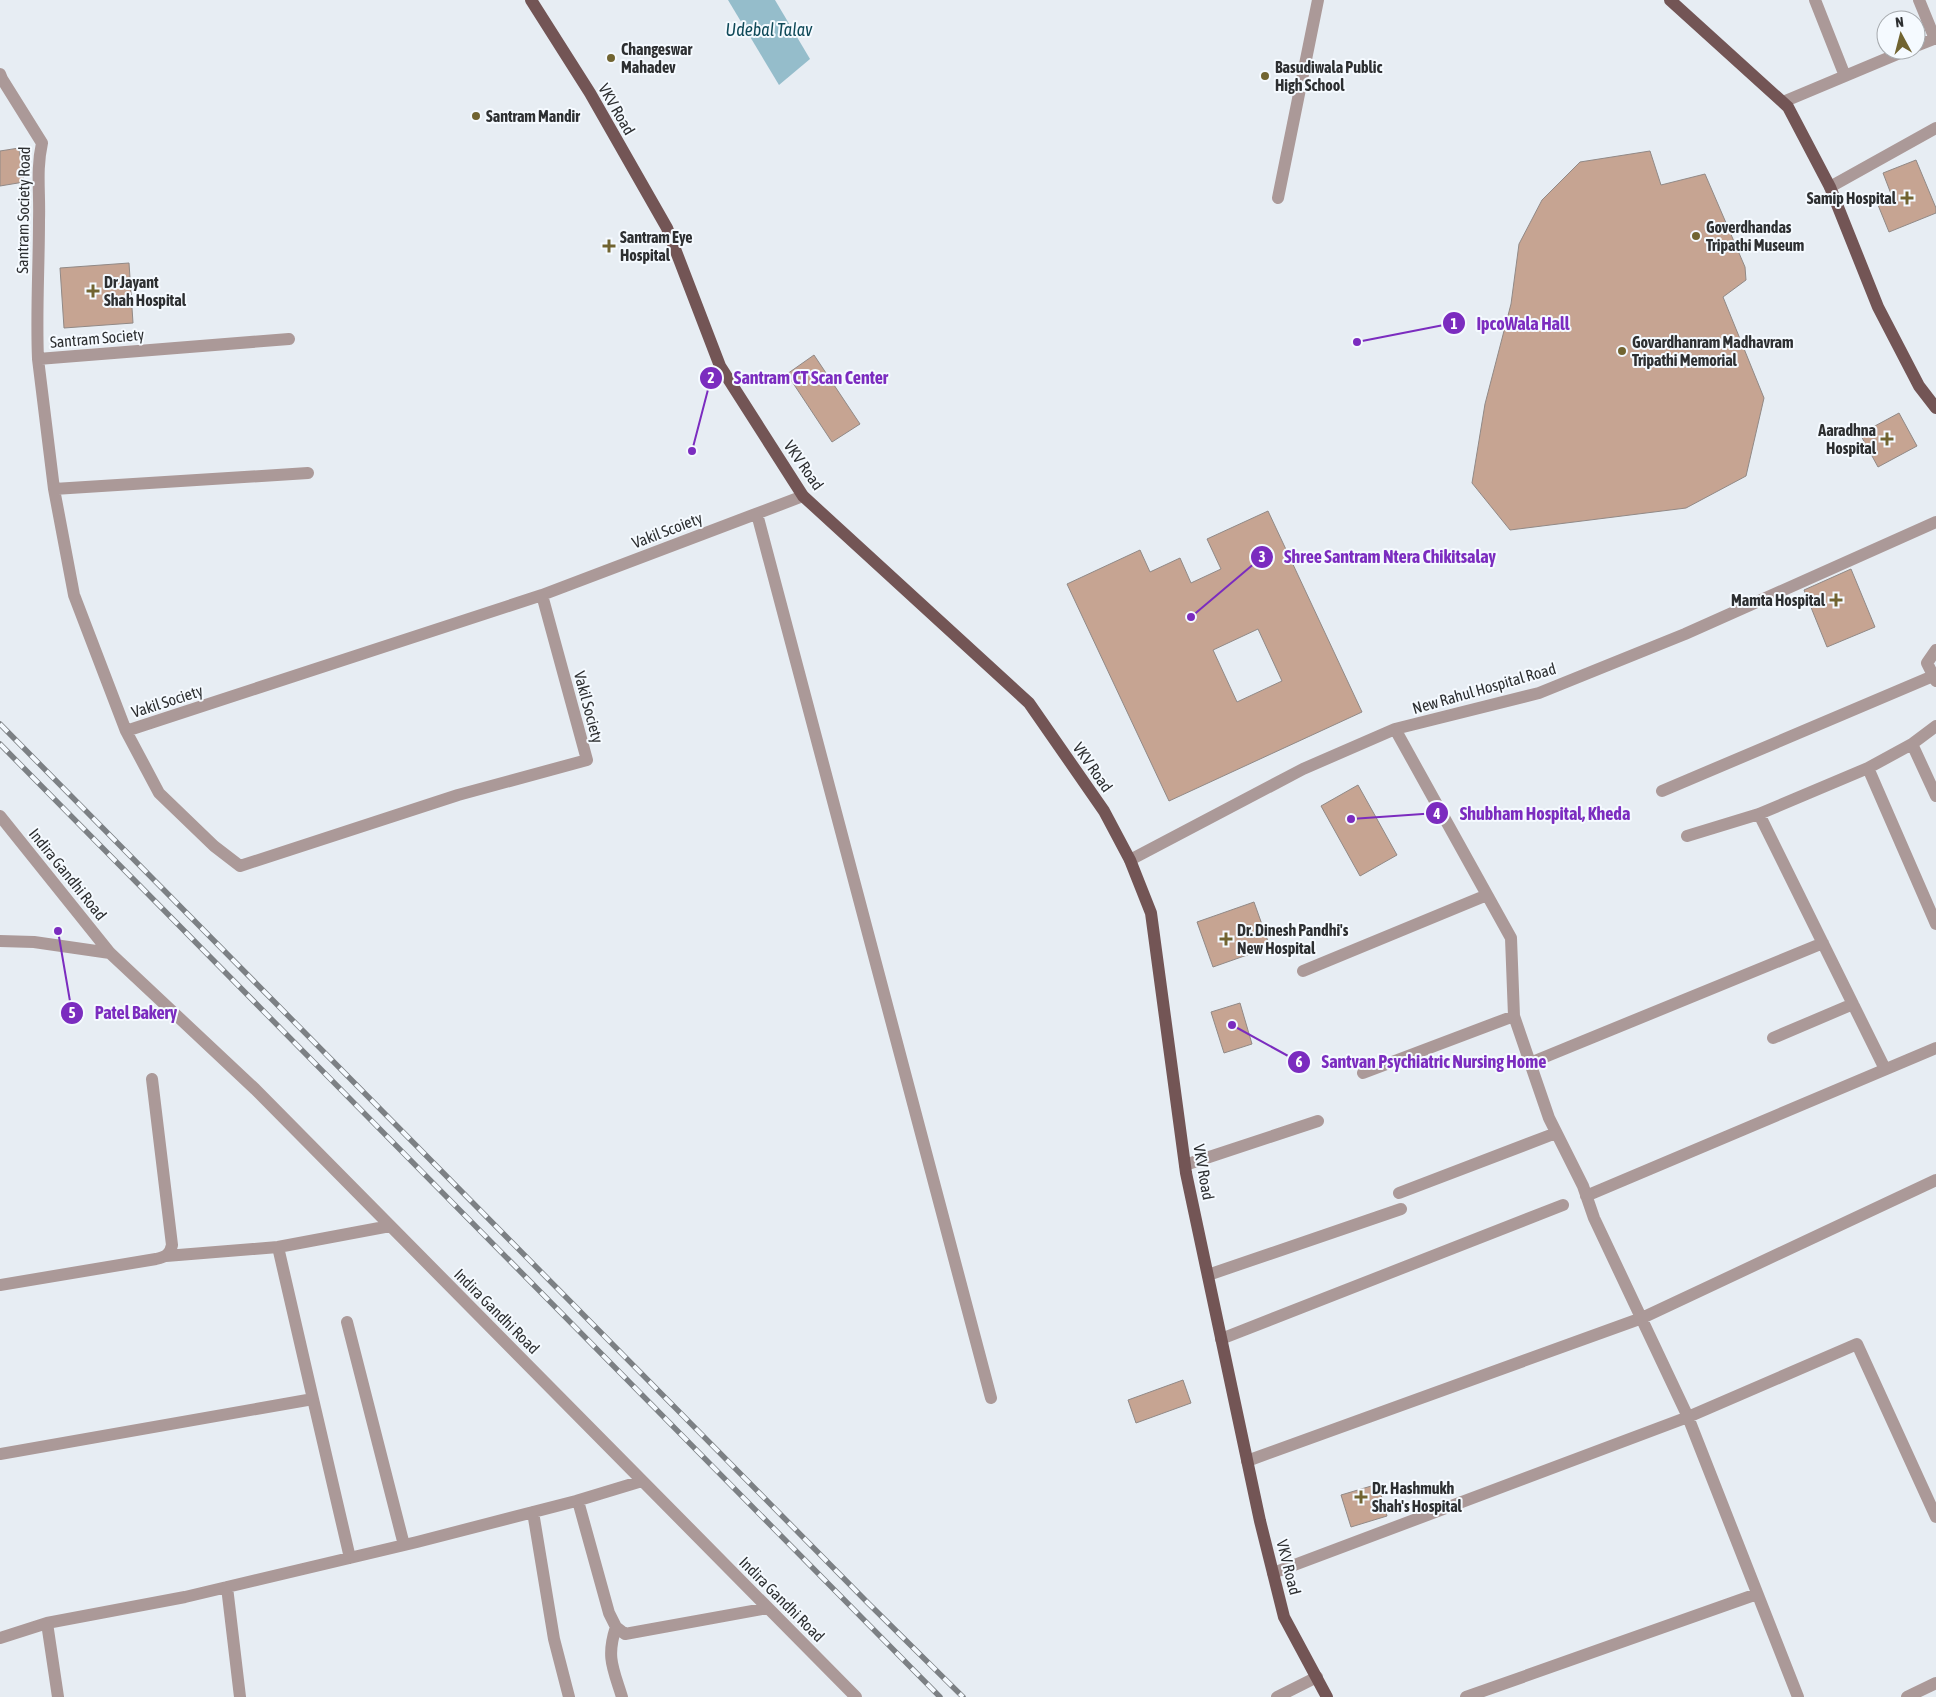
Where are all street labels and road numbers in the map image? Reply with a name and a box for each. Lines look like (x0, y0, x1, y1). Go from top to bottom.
street label: VKV Road (595, 80, 639, 138)
street label: Santram Society Road (13, 146, 34, 274)
street label: Santram Society (49, 325, 145, 352)
street label: VKV Road (780, 437, 828, 493)
street label: Vakil Scoiety (629, 508, 705, 553)
street label: New Rahul Hospital Road (1410, 659, 1558, 718)
street label: Vakil Society (570, 669, 607, 746)
street label: Vakil Society (129, 681, 206, 722)
street label: VKV Road (1069, 739, 1117, 795)
street label: Indira Gandhi Road (26, 825, 110, 923)
street label: VKV Road (1190, 1143, 1218, 1201)
street label: Indira Gandhi Road (451, 1265, 543, 1357)
street label: VKV Road (1273, 1538, 1305, 1596)
street label: Indira Gandhi Road (736, 1553, 828, 1645)

